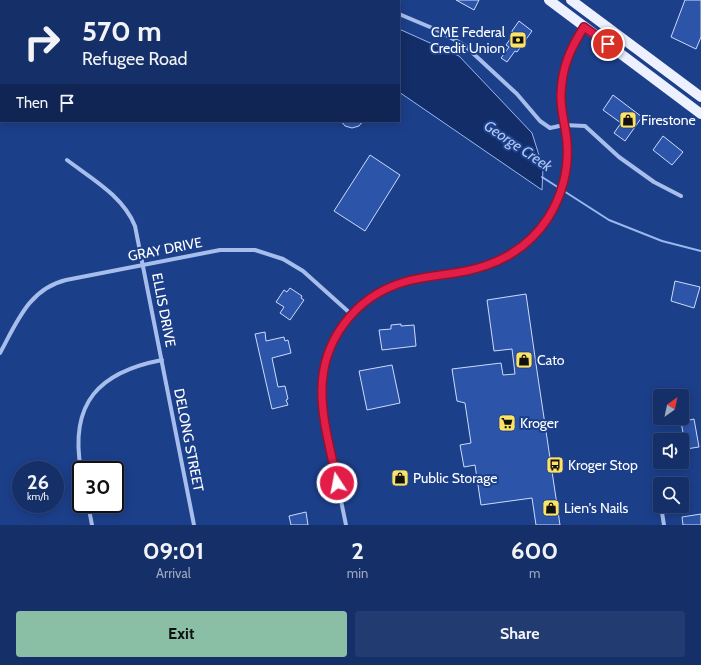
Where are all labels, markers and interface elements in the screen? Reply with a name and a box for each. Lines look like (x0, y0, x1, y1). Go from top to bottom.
text: 570 m (82, 14, 161, 48)
icon: right (16, 16, 68, 68)
place label: CME Federal Credit Union (430, 23, 506, 57)
pin (591, 27, 625, 61)
bank icon: CME Federal Credit Union (508, 30, 528, 50)
icon: arrive (597, 33, 619, 55)
text: Refugee Road (82, 48, 188, 70)
icon: arrive (56, 92, 78, 114)
text: Then (16, 94, 48, 112)
shop icon: Firestone (618, 110, 638, 130)
place label: Firestone (641, 111, 696, 129)
water label: George Creek (480, 117, 556, 176)
street label: GRAY DRIVE (126, 233, 204, 265)
street label: ELLIS DRIVE (148, 271, 180, 349)
shop icon: Cato (514, 350, 534, 370)
place label: Cato (537, 351, 565, 369)
street label: DELONG STREET (170, 387, 208, 494)
north arrow (653, 389, 689, 425)
map controls (653, 389, 689, 513)
supermarket icon: Kroger (497, 413, 517, 433)
place label: Kroger (520, 414, 559, 432)
button: sound (653, 433, 689, 469)
bus stop icon: Kroger Stop (545, 455, 565, 475)
place label: Kroger Stop (568, 456, 638, 474)
speed limit sign: 30 (72, 461, 124, 513)
position arrow (316, 462, 358, 504)
shop icon: Public Storage (390, 468, 410, 488)
place label: Public Storage (413, 469, 497, 487)
text: 26 (27, 470, 49, 494)
button: search (653, 477, 689, 513)
text: km/h (27, 490, 49, 503)
shop icon: Lien's Nails (541, 498, 561, 518)
place label: Lien's Nails (564, 499, 629, 517)
text: 09:01 (143, 536, 204, 565)
text: 2 (351, 536, 364, 565)
text: 600 (511, 536, 558, 565)
text: Arrival (156, 565, 191, 581)
text: min (347, 565, 368, 581)
text: m (529, 565, 540, 581)
button: Exit (16, 611, 347, 657)
button: Share (355, 611, 685, 657)

